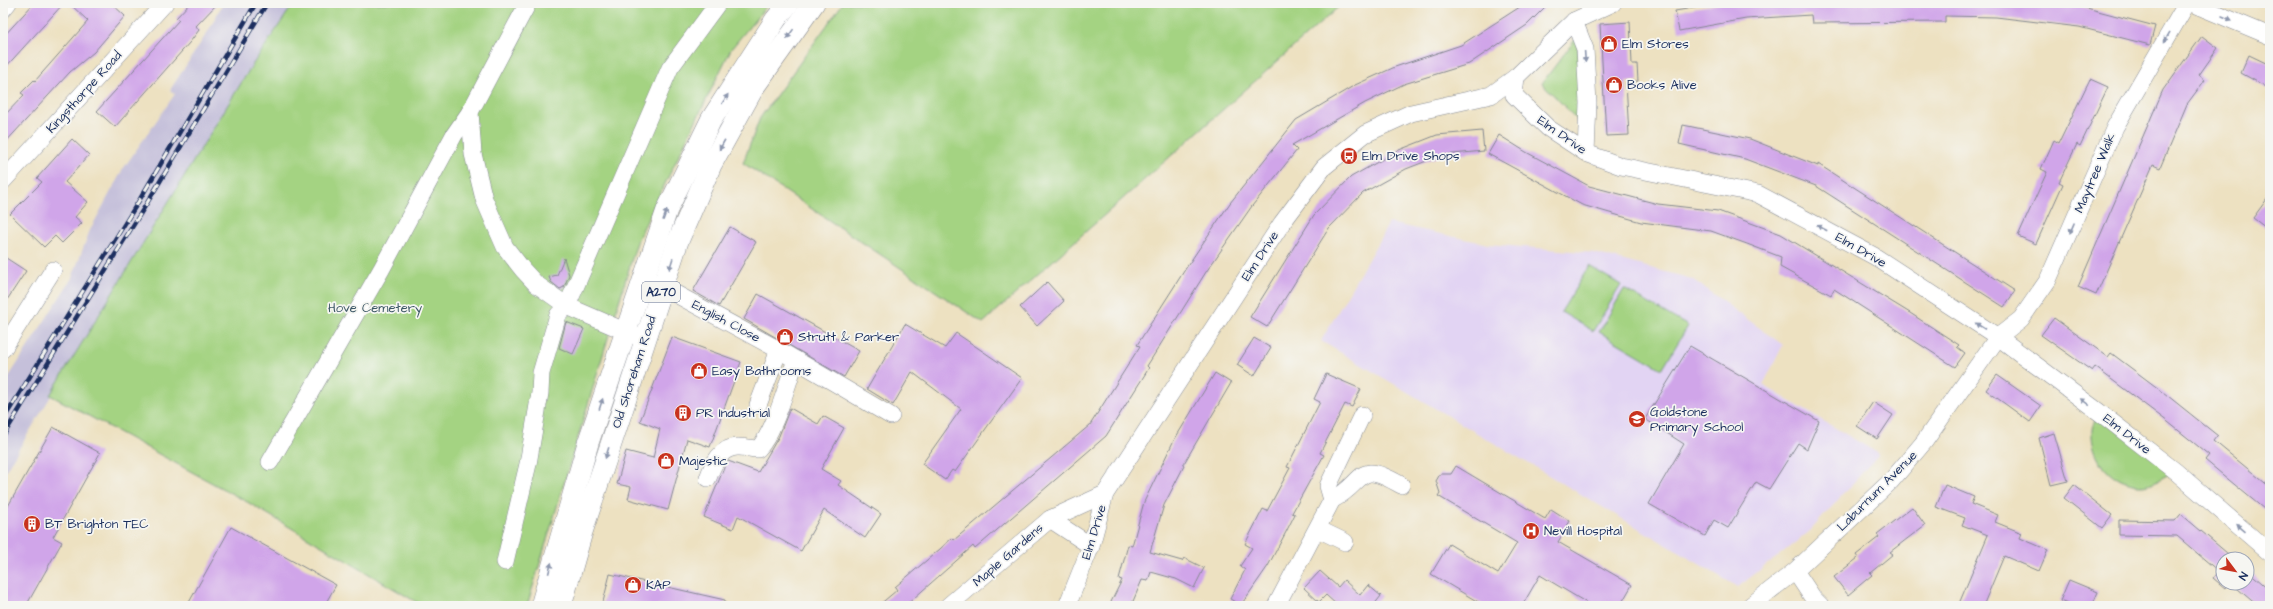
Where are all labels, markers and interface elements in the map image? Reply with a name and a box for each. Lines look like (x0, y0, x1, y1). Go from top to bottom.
one-way arrow (2221, 15, 2233, 21)
one-way arrow (787, 29, 795, 39)
one-way arrow (2164, 31, 2171, 43)
shop icon: Elm Stores (1599, 34, 1619, 54)
place label: Elm Stores (1622, 35, 1689, 53)
street label: Kingsthorpe Road (42, 47, 127, 138)
one-way arrow (1582, 51, 1589, 63)
shop icon: Books Alive (1604, 75, 1624, 95)
place label: Books Alive (1627, 76, 1697, 94)
one-way arrow (721, 93, 728, 105)
street label: Elm Drive (1534, 111, 1590, 159)
street label: Maytree Walk (2070, 130, 2121, 216)
one-way arrow (719, 139, 726, 151)
bus stop icon: Elm Drive Shops (1339, 146, 1359, 166)
place label: Elm Drive Shops (1362, 147, 1460, 165)
one-way arrow (663, 208, 669, 220)
one-way arrow (2069, 222, 2075, 233)
one-way arrow (1816, 225, 1828, 231)
street label: Elm Drive (1237, 227, 1283, 285)
street label: Elm Drive (1832, 228, 1890, 272)
one-way arrow (668, 258, 674, 270)
road number: A270 (642, 282, 680, 302)
street label: English Close (688, 295, 763, 347)
park label: Hove Cemetery (328, 299, 422, 318)
street label: Old Shoreham Road (607, 313, 661, 430)
one-way arrow (1975, 322, 1985, 330)
shop icon: Strutt & Parker (775, 327, 795, 347)
place label: Strutt & Parker (798, 328, 899, 346)
shop icon: Easy Bathrooms (689, 361, 709, 381)
place label: Easy Bathrooms (712, 362, 812, 381)
one-way arrow (598, 397, 604, 409)
one-way arrow (2080, 398, 2091, 406)
building icon: PR Industrial (673, 403, 693, 423)
place label: Goldstone Primary School (1650, 403, 1743, 437)
place label: PR Industrial (696, 404, 770, 422)
school or university icon: Goldstone Primary School (1627, 409, 1647, 429)
street label: Elm Drive (2099, 410, 2155, 458)
street label: Laburnum Avenue (1833, 447, 1921, 535)
one-way arrow (604, 448, 610, 460)
shop icon: Majestic (656, 451, 676, 471)
place label: Majestic (679, 452, 728, 470)
street label: Elm Drive (1077, 502, 1111, 562)
building icon: BT Brighton TEC (22, 514, 42, 534)
place label: BT Brighton TEC (45, 515, 148, 534)
street label: Maple Gardens (969, 519, 1048, 591)
hospital icon: Nevill Hospital (1521, 521, 1541, 541)
place label: Nevill Hospital (1544, 522, 1622, 540)
one-way arrow (2235, 523, 2246, 532)
north arrow (2215, 551, 2255, 591)
one-way arrow (548, 562, 554, 575)
text: N (2235, 569, 2251, 583)
shop icon: KAP (623, 575, 643, 595)
place label: KAP (646, 576, 671, 594)

